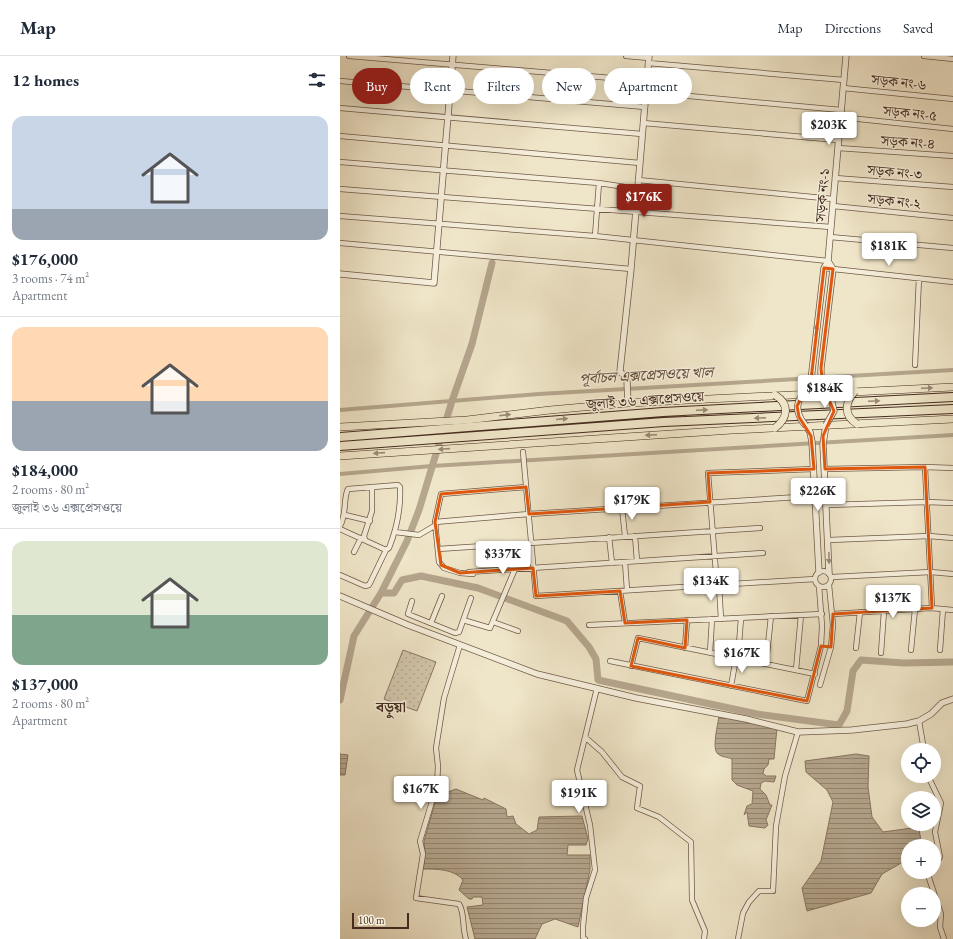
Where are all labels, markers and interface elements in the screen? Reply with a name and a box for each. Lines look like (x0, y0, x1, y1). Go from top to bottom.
text: Map (20, 15, 56, 40)
text: Map (777, 19, 803, 37)
text: Directions (825, 19, 881, 37)
text: Saved (903, 19, 933, 37)
chip: Buy (352, 68, 402, 104)
chip: Rent (410, 68, 465, 104)
chip: Filters (473, 68, 534, 104)
chip: New (542, 68, 596, 104)
chip: Apartment (604, 68, 692, 104)
text: 12 homes (12, 69, 79, 91)
icon: filters (306, 69, 328, 91)
street label: সড়ক নং-৬ (869, 70, 928, 94)
street label: সড়ক নং-৫ (881, 101, 938, 125)
pin: $203K (801, 112, 857, 146)
text: $203K (811, 116, 847, 133)
street label: সড়ক নং-৪ (879, 131, 936, 153)
icon: home (134, 142, 206, 214)
street label: সড়ক নং-৩ (865, 161, 924, 183)
street label: সড়ক নং-১ (811, 167, 833, 224)
pin: $176K (616, 184, 672, 218)
text: $176K (626, 188, 662, 205)
street label: সড়ক নং-২ (866, 189, 922, 213)
pin: $181K (861, 233, 917, 267)
text: $181K (871, 237, 907, 254)
text: $176,000 (12, 248, 78, 270)
text: 3 rooms · 74 m² (12, 270, 89, 287)
text: Apartment (12, 287, 67, 304)
one-way arrow (813, 324, 819, 336)
icon: home (134, 353, 206, 425)
water label: পূর্বাচল এক্সপ্রেসওয়ে খাল (579, 362, 716, 388)
pin: $184K (797, 375, 853, 409)
text: $184K (807, 379, 843, 396)
one-way arrow (921, 384, 933, 391)
street label: জুলাই ৩৬ এক্সপ্রেসওয়ে (584, 387, 705, 413)
one-way arrow (868, 397, 880, 404)
one-way arrow (696, 407, 709, 413)
one-way arrow (499, 411, 511, 418)
one-way arrow (754, 414, 766, 421)
one-way arrow (556, 416, 568, 423)
one-way arrow (645, 432, 657, 439)
one-way arrow (438, 445, 450, 452)
one-way arrow (372, 450, 385, 457)
text: $184,000 (12, 459, 78, 481)
pin: $226K (790, 478, 846, 512)
text: 2 rooms · 80 m² (12, 481, 89, 498)
text: $226K (800, 482, 836, 499)
pin: $179K (604, 487, 660, 521)
text: $179K (614, 491, 650, 508)
text: জুলাই ৩৬ এক্সপ্রেসওয়ে (12, 499, 122, 516)
pin: $337K (475, 541, 531, 575)
text: $337K (485, 545, 521, 562)
one-way arrow (826, 552, 832, 565)
icon: home (134, 567, 206, 639)
pin: $134K (683, 568, 739, 602)
text: $134K (693, 572, 729, 589)
pin: $137K (865, 585, 921, 619)
text: $137K (875, 589, 911, 606)
pin: $167K (714, 640, 770, 674)
text: $167K (724, 644, 760, 661)
text: $137,000 (12, 673, 78, 695)
text: 2 rooms · 80 m² (12, 695, 89, 712)
district label: বড়ুয়া (375, 697, 406, 719)
text: Apartment (12, 712, 67, 729)
map controls (901, 743, 941, 927)
button: locate (901, 743, 941, 783)
pin: $167K (393, 776, 449, 810)
text: $167K (403, 780, 439, 797)
pin: $191K (551, 780, 607, 814)
text: $191K (561, 784, 597, 801)
button: layers (901, 791, 941, 831)
button: + (901, 839, 941, 879)
button: − (901, 887, 941, 927)
scale bar (352, 911, 409, 930)
text: 100 m (358, 913, 385, 927)

